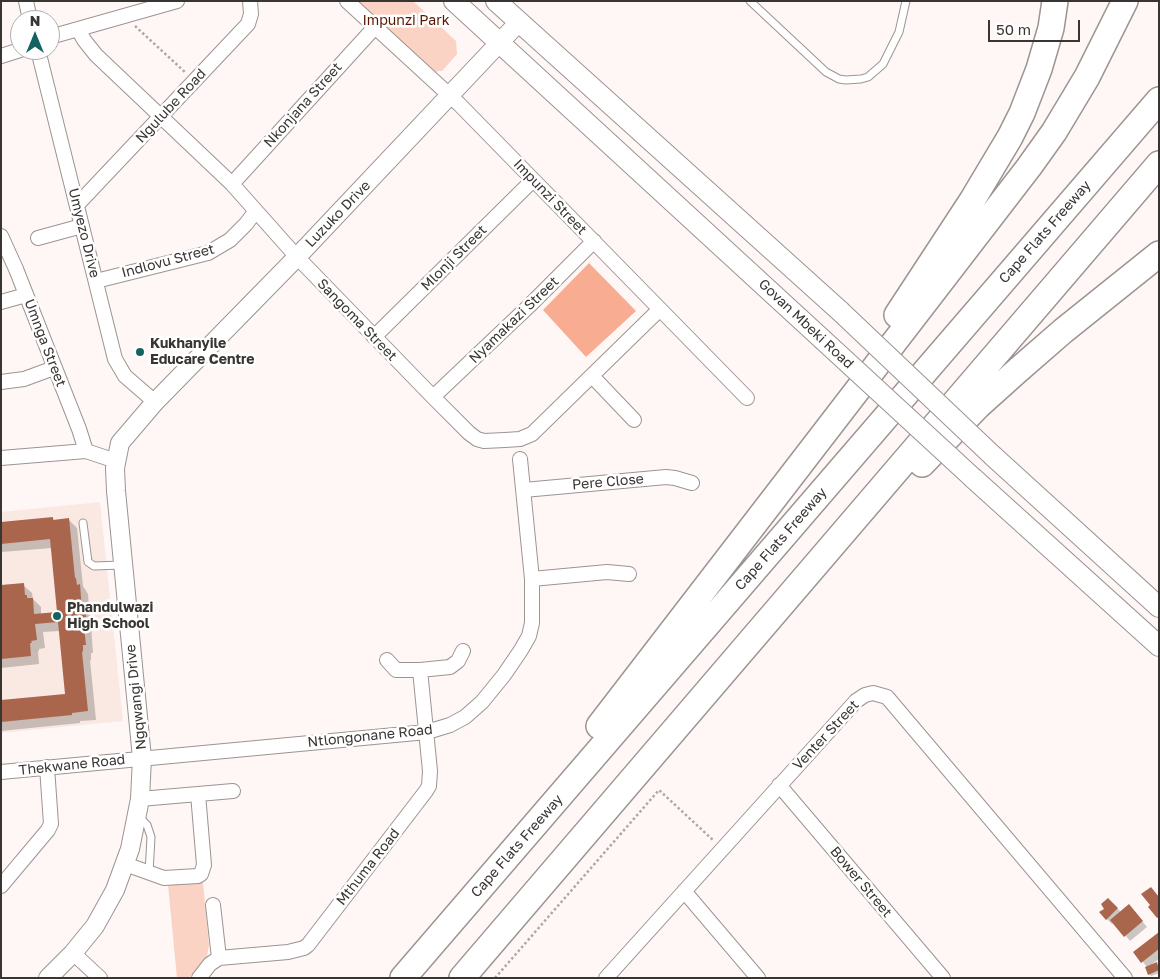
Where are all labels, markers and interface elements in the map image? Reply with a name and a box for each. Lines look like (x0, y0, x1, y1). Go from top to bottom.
north arrow (10, 10, 60, 60)
scale bar (990, 10, 1082, 42)
text: N (30, 12, 40, 29)
park label: Impunzi Park (362, 13, 450, 29)
text: 50 m (996, 20, 1031, 38)
street label: Nkonjana Street (260, 59, 346, 151)
street label: Ngulube Road (132, 65, 210, 147)
street label: Impunzi Street (510, 156, 590, 238)
street label: Luzuko Drive (302, 177, 374, 251)
street label: Cape Flats Freeway (996, 177, 1094, 287)
street label: Umyezo Drive (65, 186, 103, 280)
street label: Mlonji Street (418, 222, 490, 294)
street label: Indlovu Street (120, 241, 216, 281)
street label: Nyamakazi Street (466, 273, 562, 367)
street label: Sangoma Street (314, 275, 400, 365)
street label: Govan Mbeki Road (755, 276, 857, 372)
street label: Umnga Street (21, 297, 69, 389)
place label: Kukhanyile Educare Centre (150, 336, 255, 368)
marker: Kukhanyile Educare Centre (134, 346, 146, 358)
street label: Pere Close (571, 470, 645, 494)
street label: Cape Flats Freeway (732, 484, 830, 594)
place label: Phandulwazi High School (67, 600, 153, 632)
marker: Phandulwazi High School (51, 610, 63, 622)
street label: Ngqwangi Drive (122, 643, 150, 751)
street label: Venter Street (789, 697, 863, 773)
street label: Ntlongonane Road (307, 721, 433, 751)
street label: Thekwane Road (18, 751, 126, 779)
street label: Cape Flats Freeway (468, 791, 566, 901)
street label: Mthuma Road (333, 825, 403, 909)
street label: Bower Street (826, 843, 896, 921)

